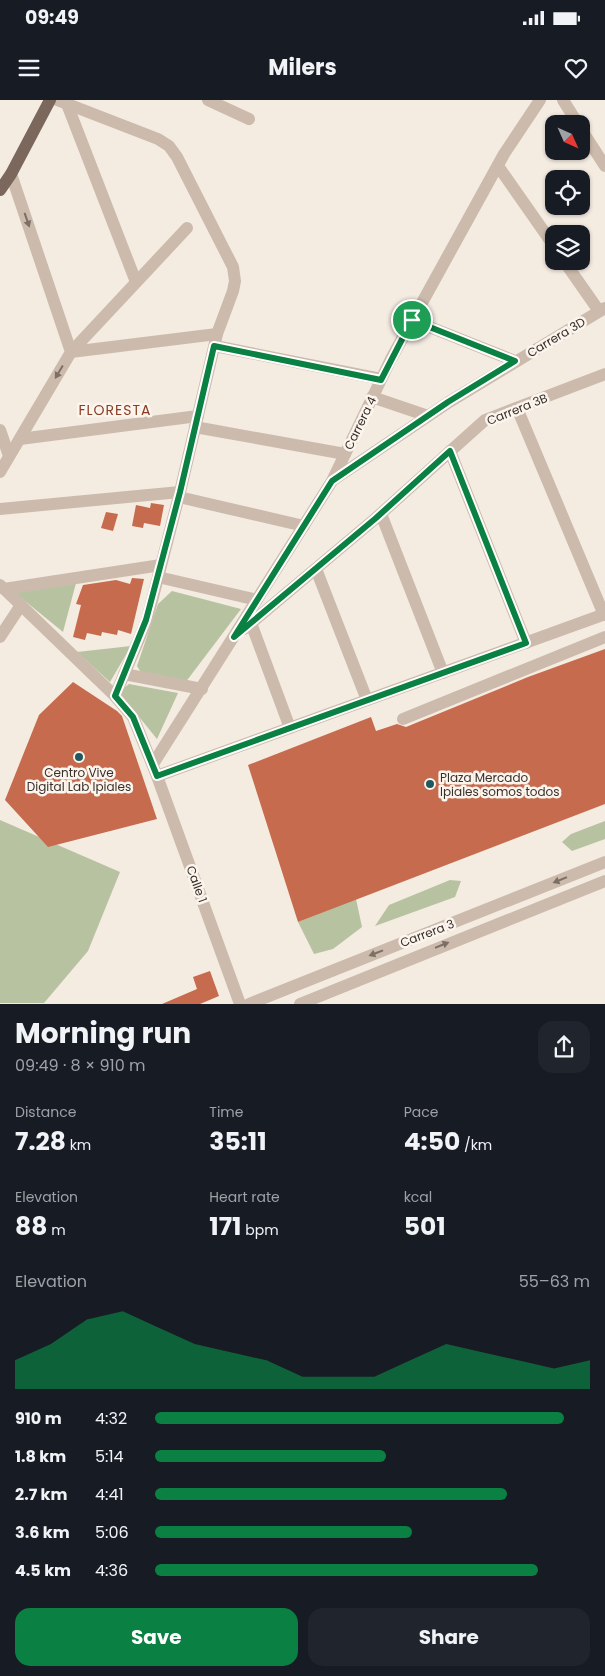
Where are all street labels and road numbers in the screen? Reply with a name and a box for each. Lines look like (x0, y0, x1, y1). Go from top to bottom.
street label: Carrera 3D (524, 313, 588, 361)
street label: Carrera 3B (484, 389, 550, 429)
street label: Carrera 4 (340, 393, 380, 452)
street label: Calle 1 (183, 863, 211, 905)
street label: Carrera 3 (398, 915, 456, 951)

